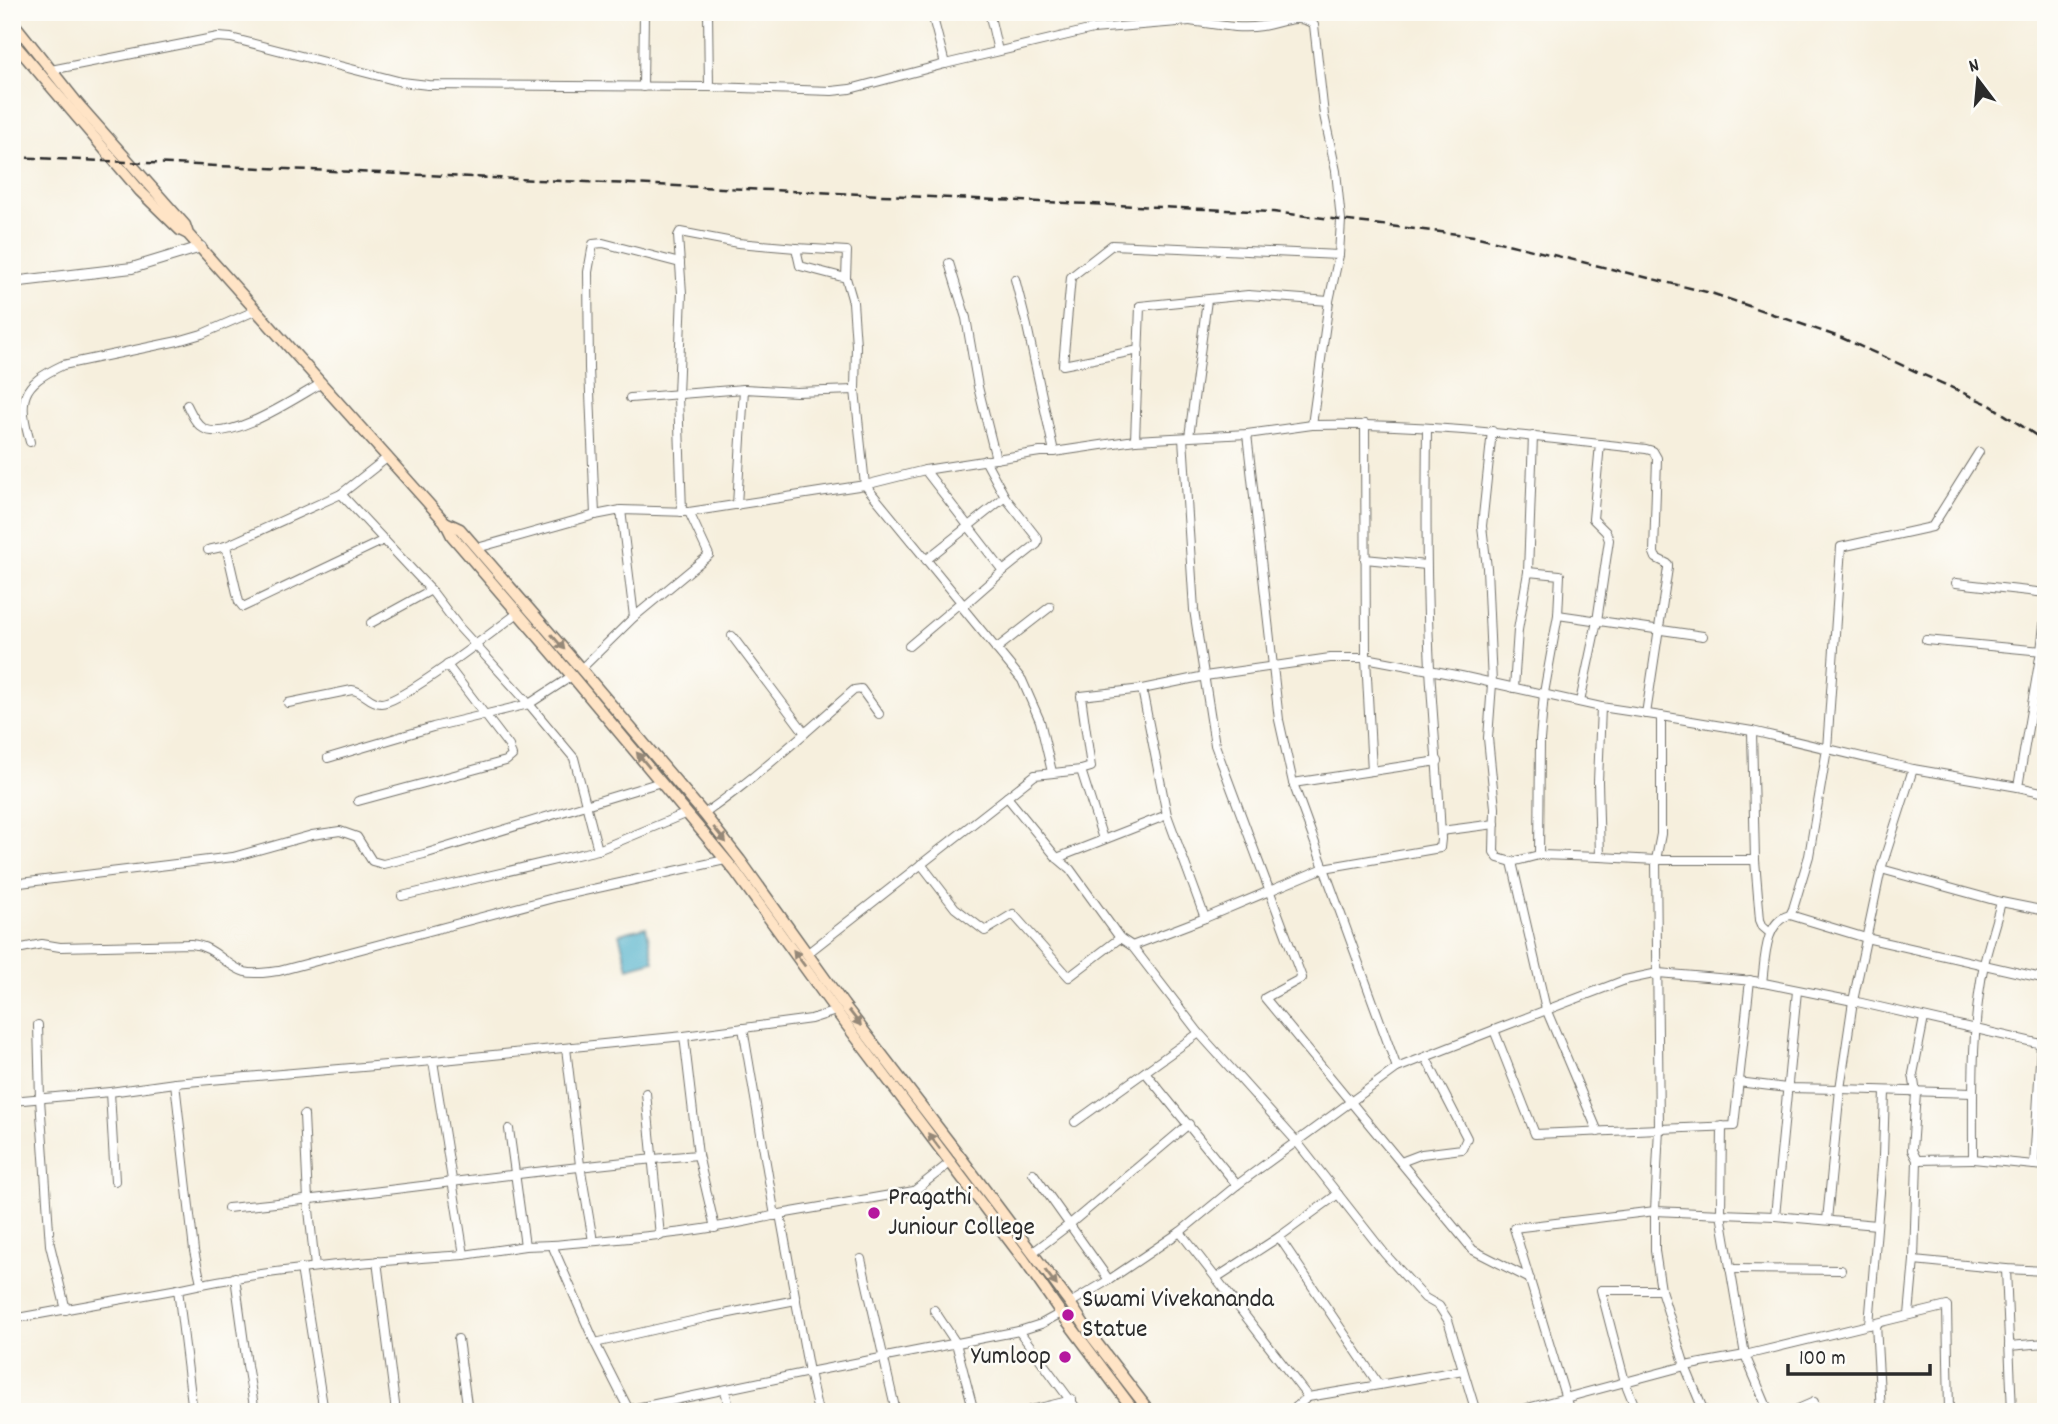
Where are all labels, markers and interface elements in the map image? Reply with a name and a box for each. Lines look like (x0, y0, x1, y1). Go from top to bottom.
north arrow (1942, 46, 2012, 116)
text: N (1966, 53, 1983, 81)
one-way arrow (550, 633, 566, 651)
one-way arrow (635, 751, 651, 769)
one-way arrow (712, 826, 727, 844)
one-way arrow (792, 949, 806, 967)
one-way arrow (847, 1009, 862, 1027)
one-way arrow (927, 1132, 942, 1150)
place label: Pragathi Juniour College (888, 1180, 1035, 1247)
marker: Pragathi Juniour College (866, 1205, 882, 1221)
one-way arrow (1044, 1269, 1058, 1287)
place label: Swami Vivekananda Statue (1082, 1282, 1275, 1349)
marker: Swami Vivekananda Statue (1060, 1307, 1076, 1323)
scale bar (1788, 1333, 1930, 1377)
place label: Yumloop (971, 1339, 1051, 1376)
text: 100 m (1799, 1345, 1846, 1375)
marker: Yumloop (1057, 1349, 1073, 1365)

